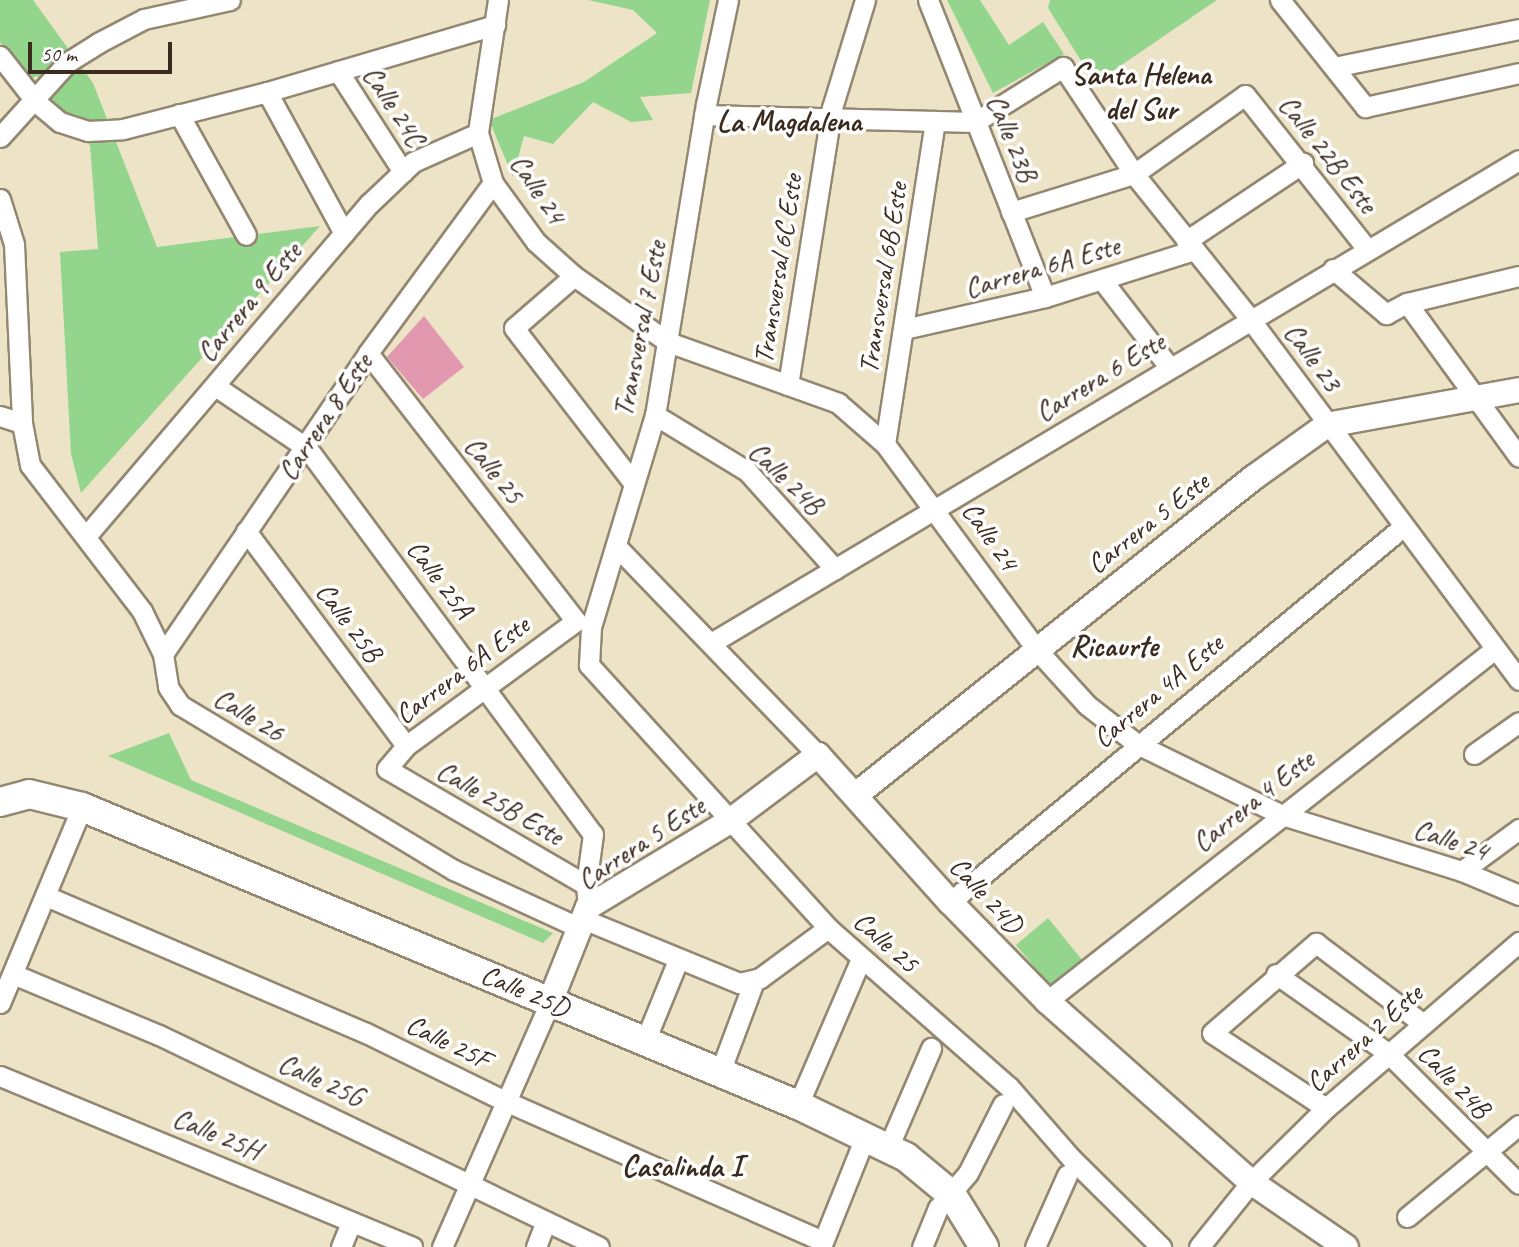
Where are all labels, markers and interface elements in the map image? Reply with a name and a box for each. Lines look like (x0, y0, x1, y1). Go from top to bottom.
scale bar (32, 28, 175, 72)
text: 50 m (41, 41, 77, 67)
district label: Santa Helena del Sur (1071, 56, 1211, 126)
street label: Calle 24C (356, 59, 432, 153)
street label: Calle 22B Este (1272, 88, 1384, 220)
street label: Calle 23B (979, 90, 1045, 186)
district label: La Magdalena (716, 103, 862, 139)
street label: Calle 24 (503, 148, 573, 230)
street label: Transversal 6C Este (746, 172, 810, 366)
street label: Transversal 6B Este (851, 180, 915, 376)
street label: Carrera 6A Este (961, 229, 1123, 305)
street label: Carrera 9 Este (189, 236, 309, 368)
street label: Transversal 7 Este (607, 238, 673, 420)
street label: Calle 23 (1277, 316, 1349, 398)
street label: Carrera 6 Este (1029, 325, 1171, 429)
street label: Carrera 8 Este (270, 347, 380, 487)
street label: Calle 25 (457, 430, 531, 510)
street label: Calle 24B (742, 434, 830, 522)
street label: Carrera 5 Este (1080, 465, 1216, 581)
street label: Calle 24 (954, 495, 1026, 577)
street label: Calle 25A (399, 533, 481, 625)
street label: Calle 25B (308, 576, 390, 668)
street label: Carrera 6A Este (388, 609, 536, 731)
street label: Carrera 4A Este (1086, 627, 1230, 755)
district label: Ricaurte (1070, 628, 1158, 664)
street label: Calle 26 (208, 681, 290, 749)
street label: Carrera 4 Este (1185, 743, 1321, 859)
street label: Calle 25B Este (431, 753, 569, 853)
street label: Carrera 5 Este (571, 789, 711, 897)
street label: Calle 24 (1410, 812, 1492, 868)
street label: Calle 24D (942, 850, 1030, 940)
street label: Calle 25 (847, 904, 925, 980)
street label: Calle 25D (476, 958, 574, 1024)
street label: Carrera 2 Este (1299, 977, 1429, 1099)
street label: Calle 25F (401, 1007, 495, 1077)
street label: Calle 24B (1410, 1037, 1498, 1125)
street label: Calle 25G (273, 1046, 369, 1114)
street label: Calle 25H (168, 1101, 266, 1167)
district label: Casalinda I (622, 1148, 742, 1184)

